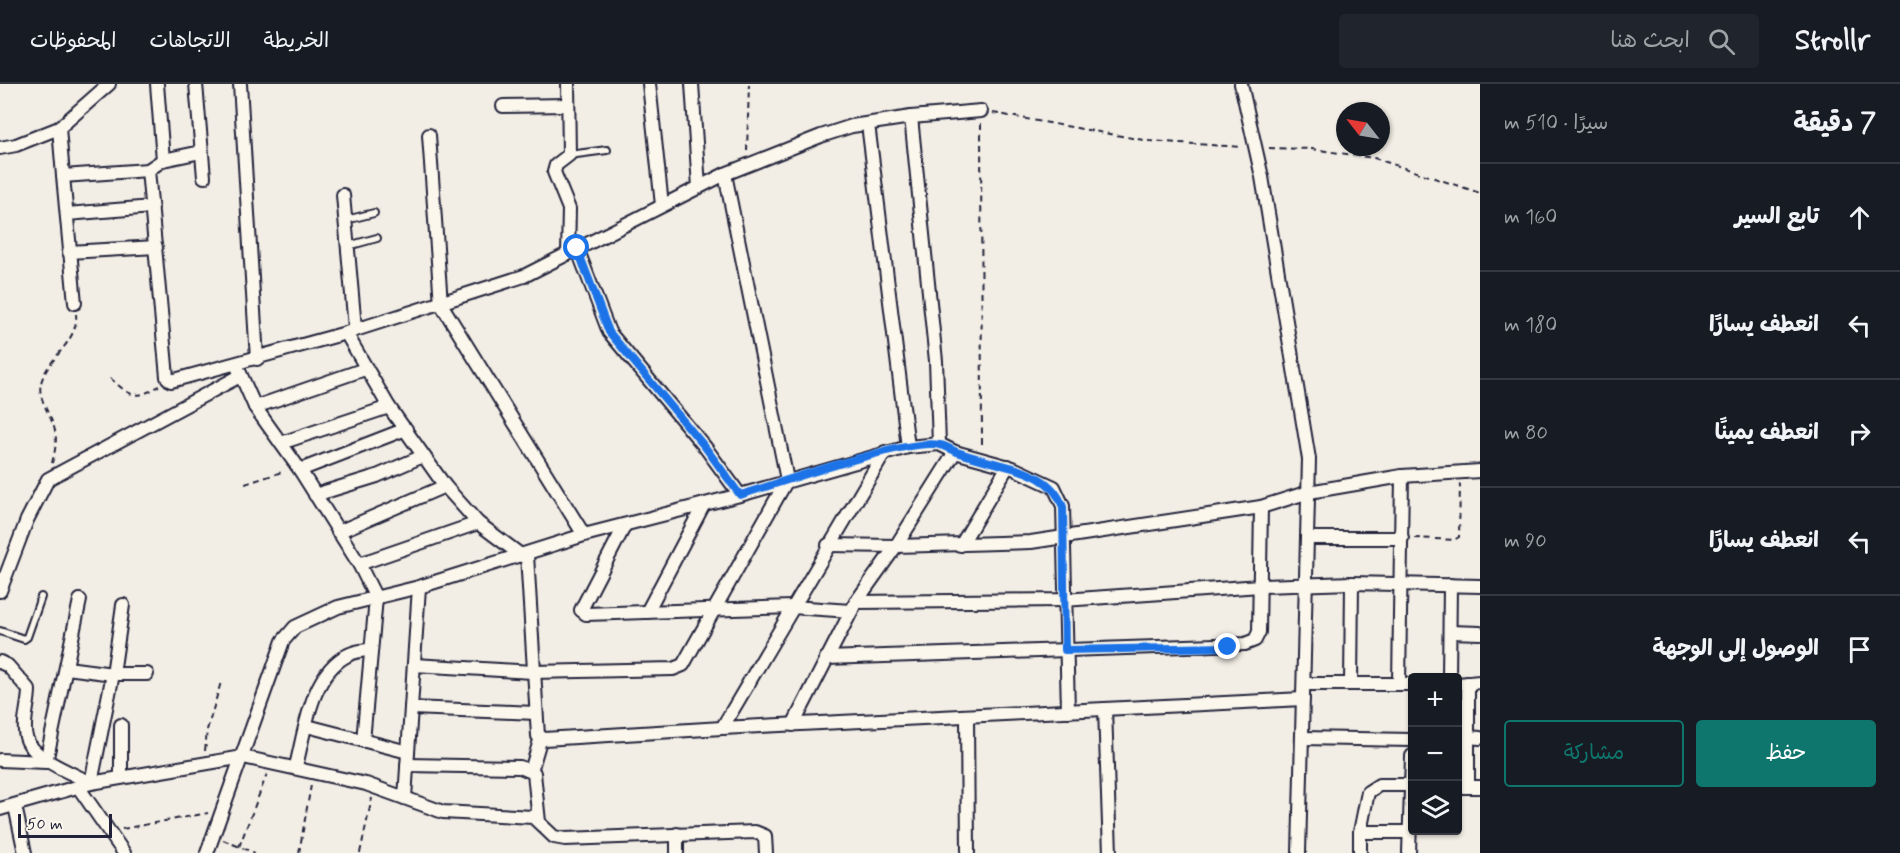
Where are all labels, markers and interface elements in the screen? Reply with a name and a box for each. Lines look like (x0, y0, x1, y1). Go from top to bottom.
search box (1339, 14, 1759, 68)
text: Strollr (1795, 23, 1870, 60)
icon: search (1705, 25, 1738, 58)
text: المحفوظات (30, 27, 116, 55)
text: الاتجاهات (149, 27, 231, 55)
text: الخريطة (264, 27, 329, 55)
text: ابحث هنا (1610, 27, 1690, 55)
north arrow (1336, 102, 1390, 156)
text: 7 دقيقة (1793, 107, 1876, 141)
text: سيرًا · 510 m (1504, 110, 1608, 137)
icon: ahead (1843, 201, 1876, 234)
text: تابع السير (1735, 203, 1819, 231)
text: 160 m (1504, 204, 1557, 231)
route start (563, 234, 589, 260)
icon: left (1843, 309, 1876, 342)
text: انعطف يسارًا (1709, 311, 1819, 339)
text: 180 m (1504, 312, 1557, 339)
icon: right (1843, 417, 1876, 450)
text: انعطف يمينًا (1715, 419, 1819, 447)
text: 80 m (1504, 420, 1548, 447)
icon: left (1843, 525, 1876, 558)
text: انعطف يسارًا (1709, 527, 1819, 555)
text: 90 m (1504, 528, 1547, 555)
route end (1214, 633, 1240, 659)
icon: arrive (1843, 633, 1876, 666)
text: الوصول إلى الوجهة (1652, 635, 1819, 663)
map controls (1408, 673, 1462, 835)
button: + (1408, 673, 1462, 727)
button: مشاركة (1504, 720, 1684, 787)
button: حفظ (1696, 720, 1876, 787)
button: − (1408, 727, 1462, 781)
button: layers (1408, 781, 1462, 835)
scale bar (18, 811, 112, 838)
text: 50 m (27, 814, 63, 835)

